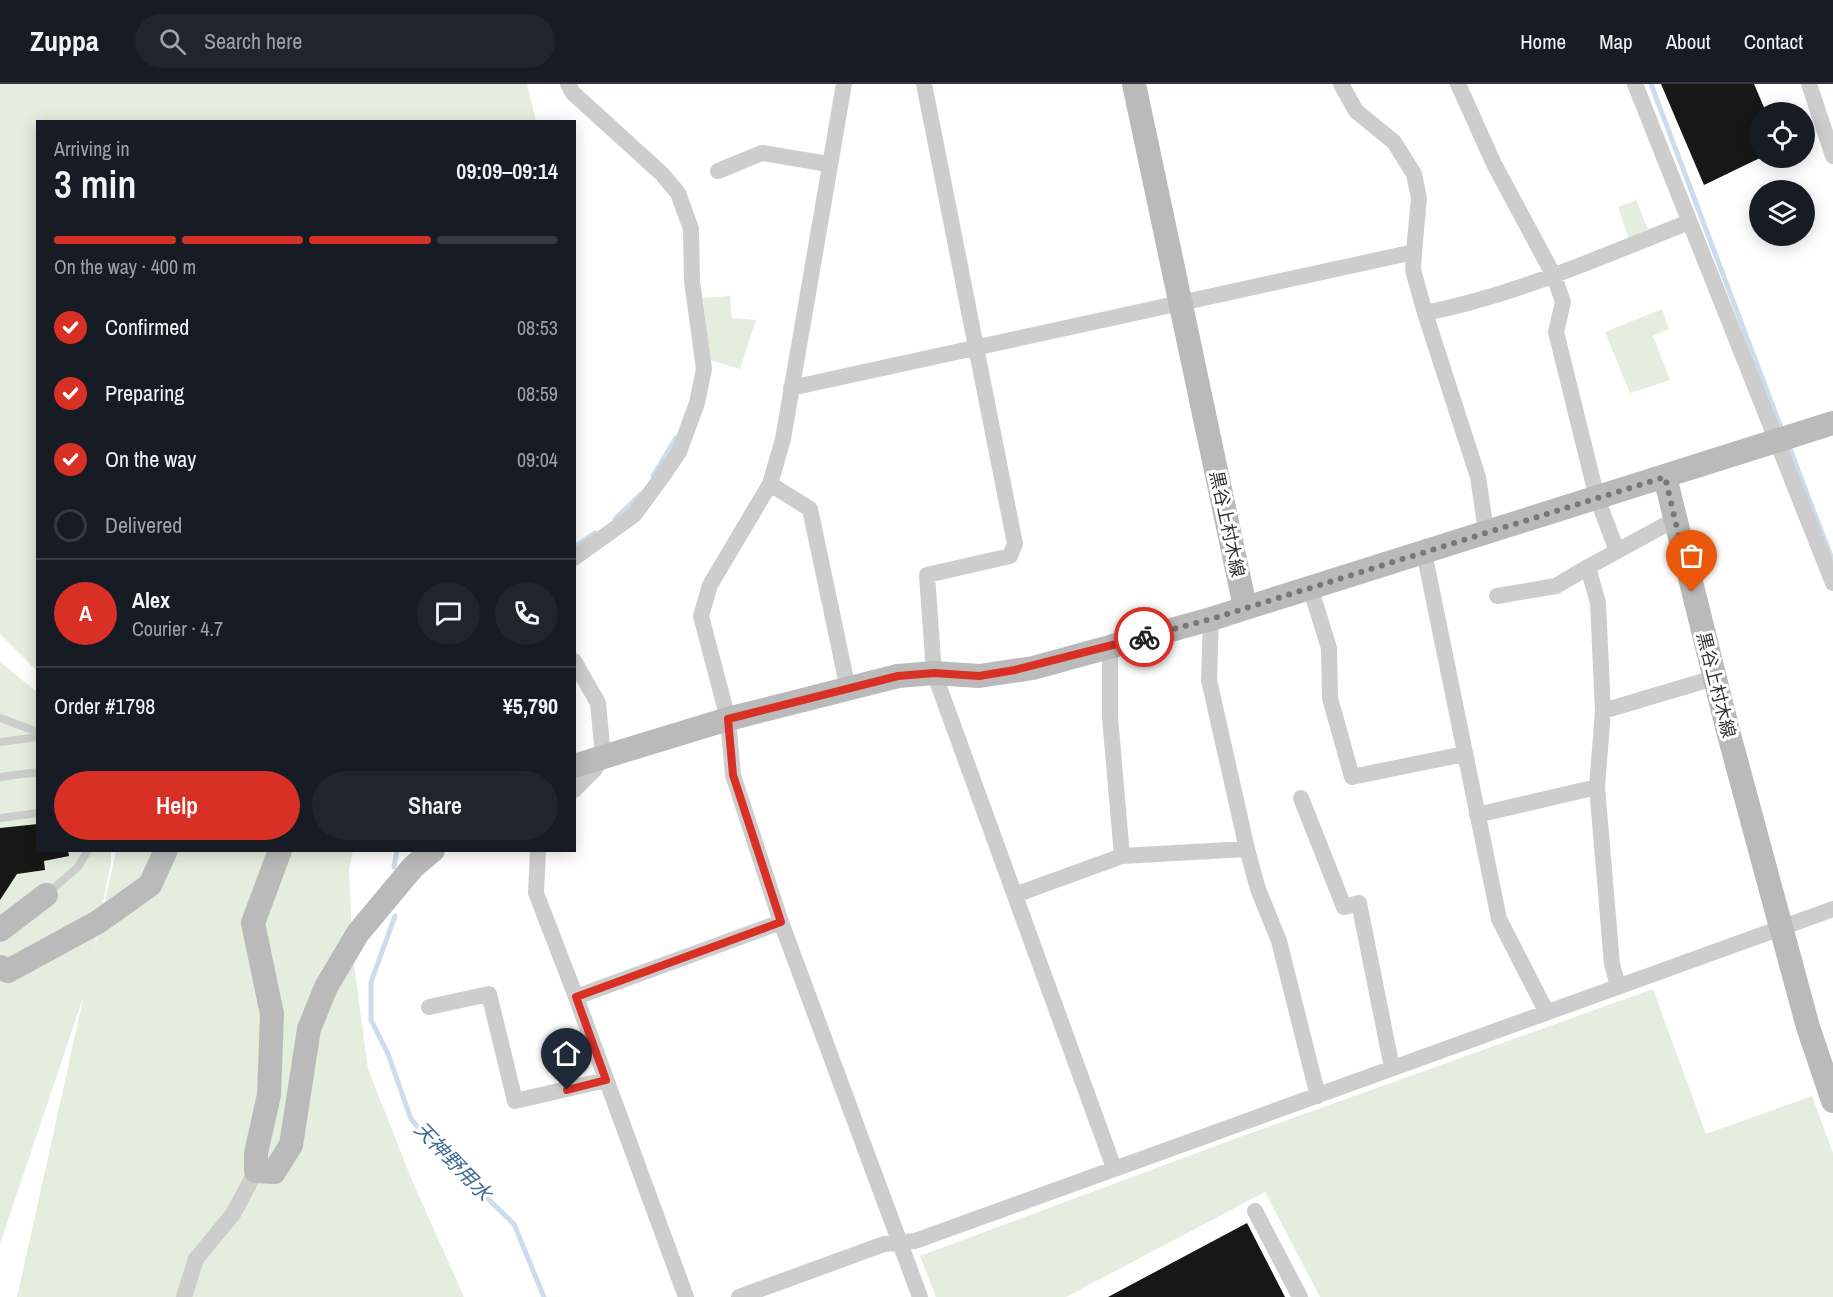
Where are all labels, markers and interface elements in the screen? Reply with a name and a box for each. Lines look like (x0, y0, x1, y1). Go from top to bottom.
search box (135, 14, 555, 68)
text: Zuppa (30, 22, 99, 60)
icon: search (156, 25, 189, 58)
text: Search here (204, 26, 302, 56)
text: Home (1520, 27, 1566, 56)
text: Map (1599, 27, 1633, 56)
text: About (1666, 27, 1711, 56)
text: Contact (1744, 27, 1803, 56)
map controls (1749, 102, 1815, 246)
button: locate (1749, 102, 1815, 168)
text: Arriving in (54, 135, 130, 162)
text: 09:09–09:14 (456, 156, 558, 186)
text: 3 min (54, 158, 136, 210)
button: layers (1749, 180, 1815, 246)
text: On the way · 400 m (54, 253, 196, 280)
icon: check (54, 311, 87, 344)
text: Confirmed (105, 312, 189, 342)
text: 08:53 (517, 314, 558, 341)
icon: check (54, 377, 87, 410)
text: Preparing (105, 378, 184, 408)
text: 08:59 (517, 380, 558, 407)
icon: check (54, 443, 87, 476)
text: On the way (105, 444, 196, 474)
text: 09:04 (517, 446, 558, 473)
street label: 黒谷上村木線 (1204, 468, 1251, 579)
text: Delivered (105, 510, 182, 540)
pin (1666, 530, 1717, 592)
icon: bag (1675, 539, 1708, 572)
button: chat (417, 582, 480, 645)
button: phone (495, 582, 558, 645)
text: Alex (132, 585, 170, 615)
text: A (79, 598, 92, 628)
courier (1114, 607, 1174, 667)
text: Courier · 4.7 (132, 615, 223, 642)
icon: bike (1128, 621, 1161, 654)
street label: 黒谷上村木線 (1691, 629, 1742, 740)
text: Order #1798 (54, 691, 155, 721)
text: ¥5,790 (503, 691, 558, 721)
button: Help (54, 771, 300, 840)
button: Share (312, 771, 558, 840)
pin (541, 1028, 592, 1090)
icon: home (550, 1037, 583, 1070)
water label: 天神野用水 (409, 1115, 499, 1207)

